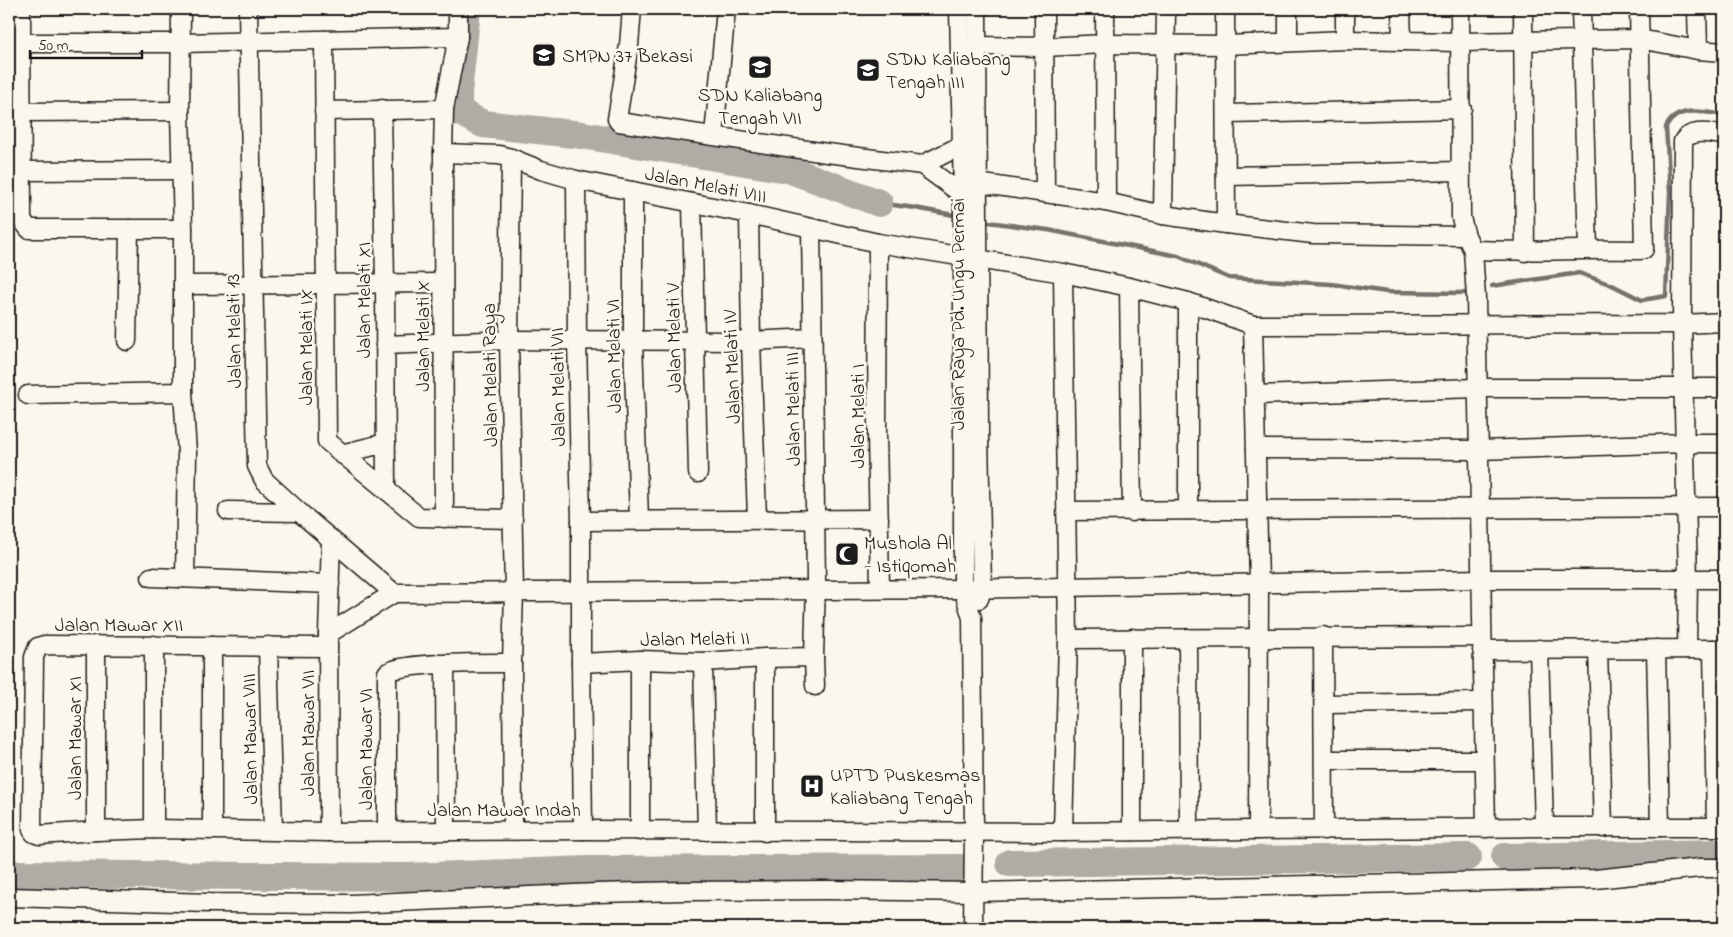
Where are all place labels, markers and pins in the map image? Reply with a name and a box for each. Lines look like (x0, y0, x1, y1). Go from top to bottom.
school or university icon: SMPN 37 Bekasi (531, 42, 557, 68)
place label: SMPN 37 Bekasi (562, 43, 693, 72)
place label: SDN Kaliabang Tengah III (886, 46, 1011, 99)
school or university icon: SDN Kaliabang Tengah VII (747, 54, 773, 80)
school or university icon: SDN Kaliabang Tengah III (855, 57, 881, 83)
place label: SDN Kaliabang Tengah VII (698, 82, 822, 135)
place label: Mushola Al - Istiqomah (864, 530, 956, 582)
mosque icon: Mushola Al - Istiqomah (834, 541, 860, 567)
place label: UPTD Puskesmas Kaliabang Tengah (830, 762, 981, 815)
hospital icon: UPTD Puskesmas Kaliabang Tengah (799, 773, 825, 799)

